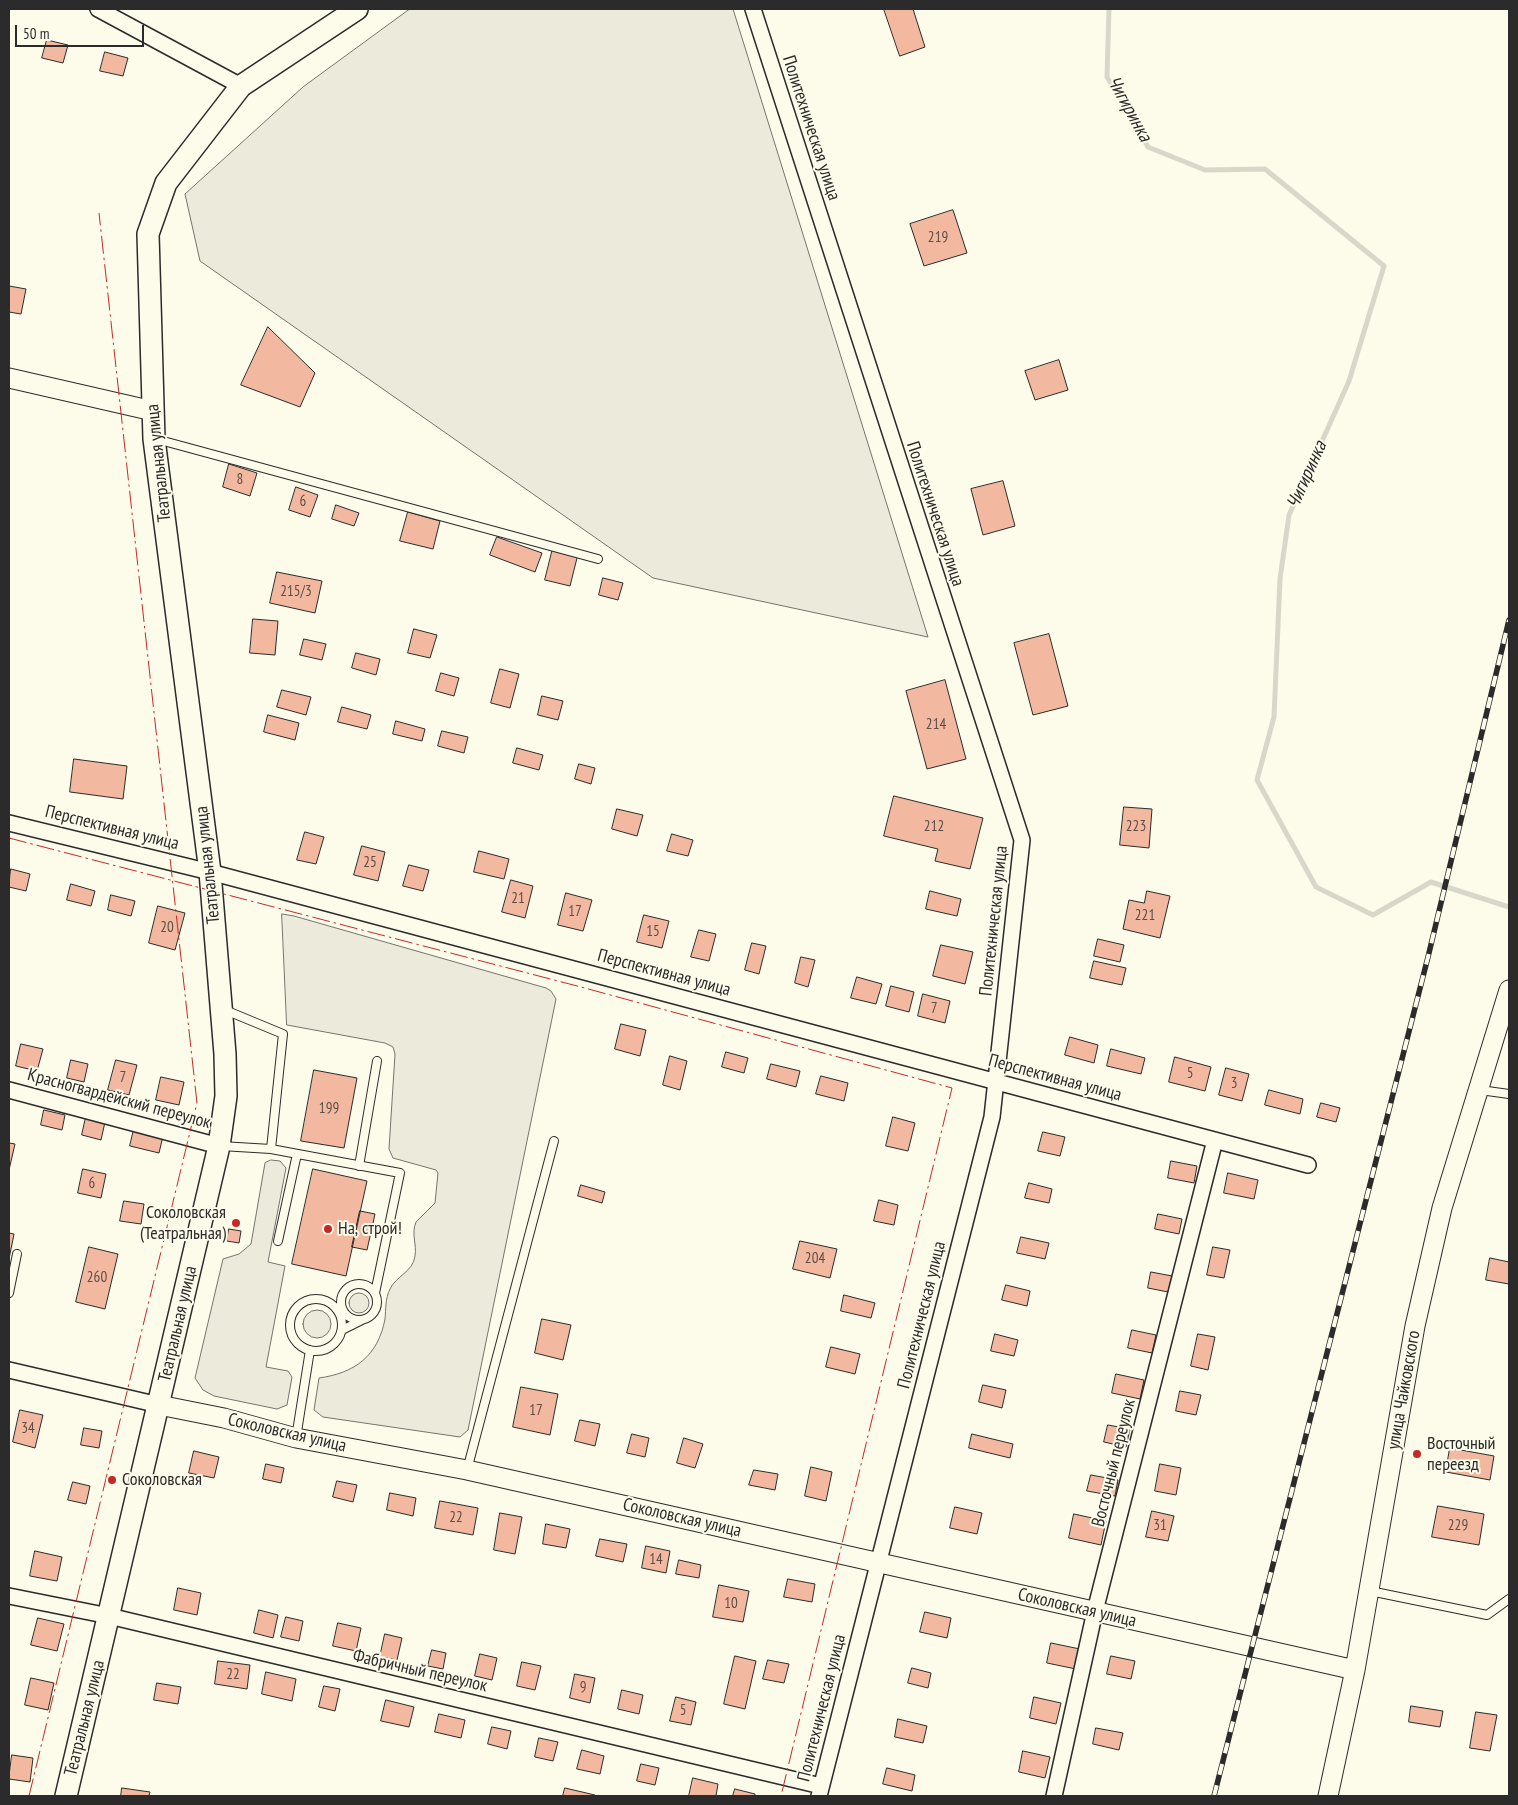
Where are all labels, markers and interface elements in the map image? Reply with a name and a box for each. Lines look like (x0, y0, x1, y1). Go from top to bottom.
scale bar (18, 15, 146, 47)
text: 50 m (23, 24, 49, 43)
street label: Политехническая улица (777, 53, 845, 203)
water label: Чигиринка (1102, 72, 1156, 146)
house number: 219 (928, 229, 948, 247)
street label: Театральная улица (142, 403, 176, 523)
water label: Чигиринка (1282, 438, 1332, 512)
street label: Политехническая улица (901, 439, 969, 589)
house number: 8 (237, 471, 243, 489)
house number: 6 (300, 493, 306, 511)
house number: 215/3 (280, 583, 312, 601)
house number: 214 (926, 716, 946, 734)
street label: Перспективная улица (43, 801, 181, 855)
street label: Театральная улица (191, 805, 225, 925)
house number: 212 (924, 818, 944, 836)
house number: 223 (1126, 818, 1146, 836)
street label: Политехническая улица (975, 845, 1013, 997)
house number: 25 (363, 854, 377, 872)
house number: 21 (511, 890, 525, 908)
house number: 17 (568, 903, 582, 921)
house number: 221 (1135, 907, 1155, 925)
house number: 20 (160, 919, 174, 937)
house number: 15 (646, 923, 660, 941)
street label: Перспективная улица (595, 945, 733, 1001)
house number: 7 (931, 1000, 937, 1018)
street label: Перспективная улица (986, 1050, 1124, 1106)
street label: Красногвардейский переулок (25, 1064, 213, 1134)
house number: 5 (1187, 1065, 1193, 1083)
house number: 7 (120, 1069, 126, 1087)
house number: 3 (1231, 1075, 1237, 1093)
house number: 199 (319, 1100, 339, 1118)
house number: 6 (89, 1175, 95, 1193)
place label: Соколовская (Театральная) (140, 1202, 226, 1244)
marker: Соколовская (Театральная) (230, 1217, 242, 1229)
place label: На, строй! (338, 1218, 402, 1240)
marker: На, строй! (322, 1223, 334, 1235)
street label: Политехническая улица (893, 1239, 951, 1391)
house number: 204 (805, 1250, 825, 1268)
street label: Театральная улица (154, 1264, 202, 1384)
house number: 260 (87, 1269, 107, 1287)
street label: улица Чайковского (1383, 1329, 1425, 1451)
street label: Восточный переулок (1088, 1397, 1140, 1529)
house number: 17 (529, 1402, 543, 1420)
street label: Соколовская улица (226, 1409, 348, 1457)
house number: 34 (21, 1420, 35, 1438)
place label: Восточный переезд (1427, 1433, 1495, 1476)
marker: Восточный переезд (1411, 1448, 1423, 1460)
place label: Соколовская (122, 1469, 202, 1491)
marker: Соколовская (106, 1474, 118, 1486)
street label: Соколовская улица (621, 1494, 743, 1542)
house number: 22 (449, 1509, 463, 1527)
house number: 31 (1153, 1517, 1167, 1535)
house number: 229 (1448, 1517, 1468, 1535)
house number: 14 (649, 1551, 663, 1569)
street label: Соколовская улица (1016, 1584, 1138, 1632)
house number: 10 (724, 1595, 738, 1613)
street label: Политехническая улица (793, 1632, 851, 1784)
street label: Фабричный переулок (351, 1645, 489, 1697)
street label: Театральная улица (60, 1658, 110, 1778)
house number: 22 (226, 1666, 240, 1684)
house number: 9 (580, 1679, 586, 1697)
house number: 5 (680, 1702, 686, 1720)

